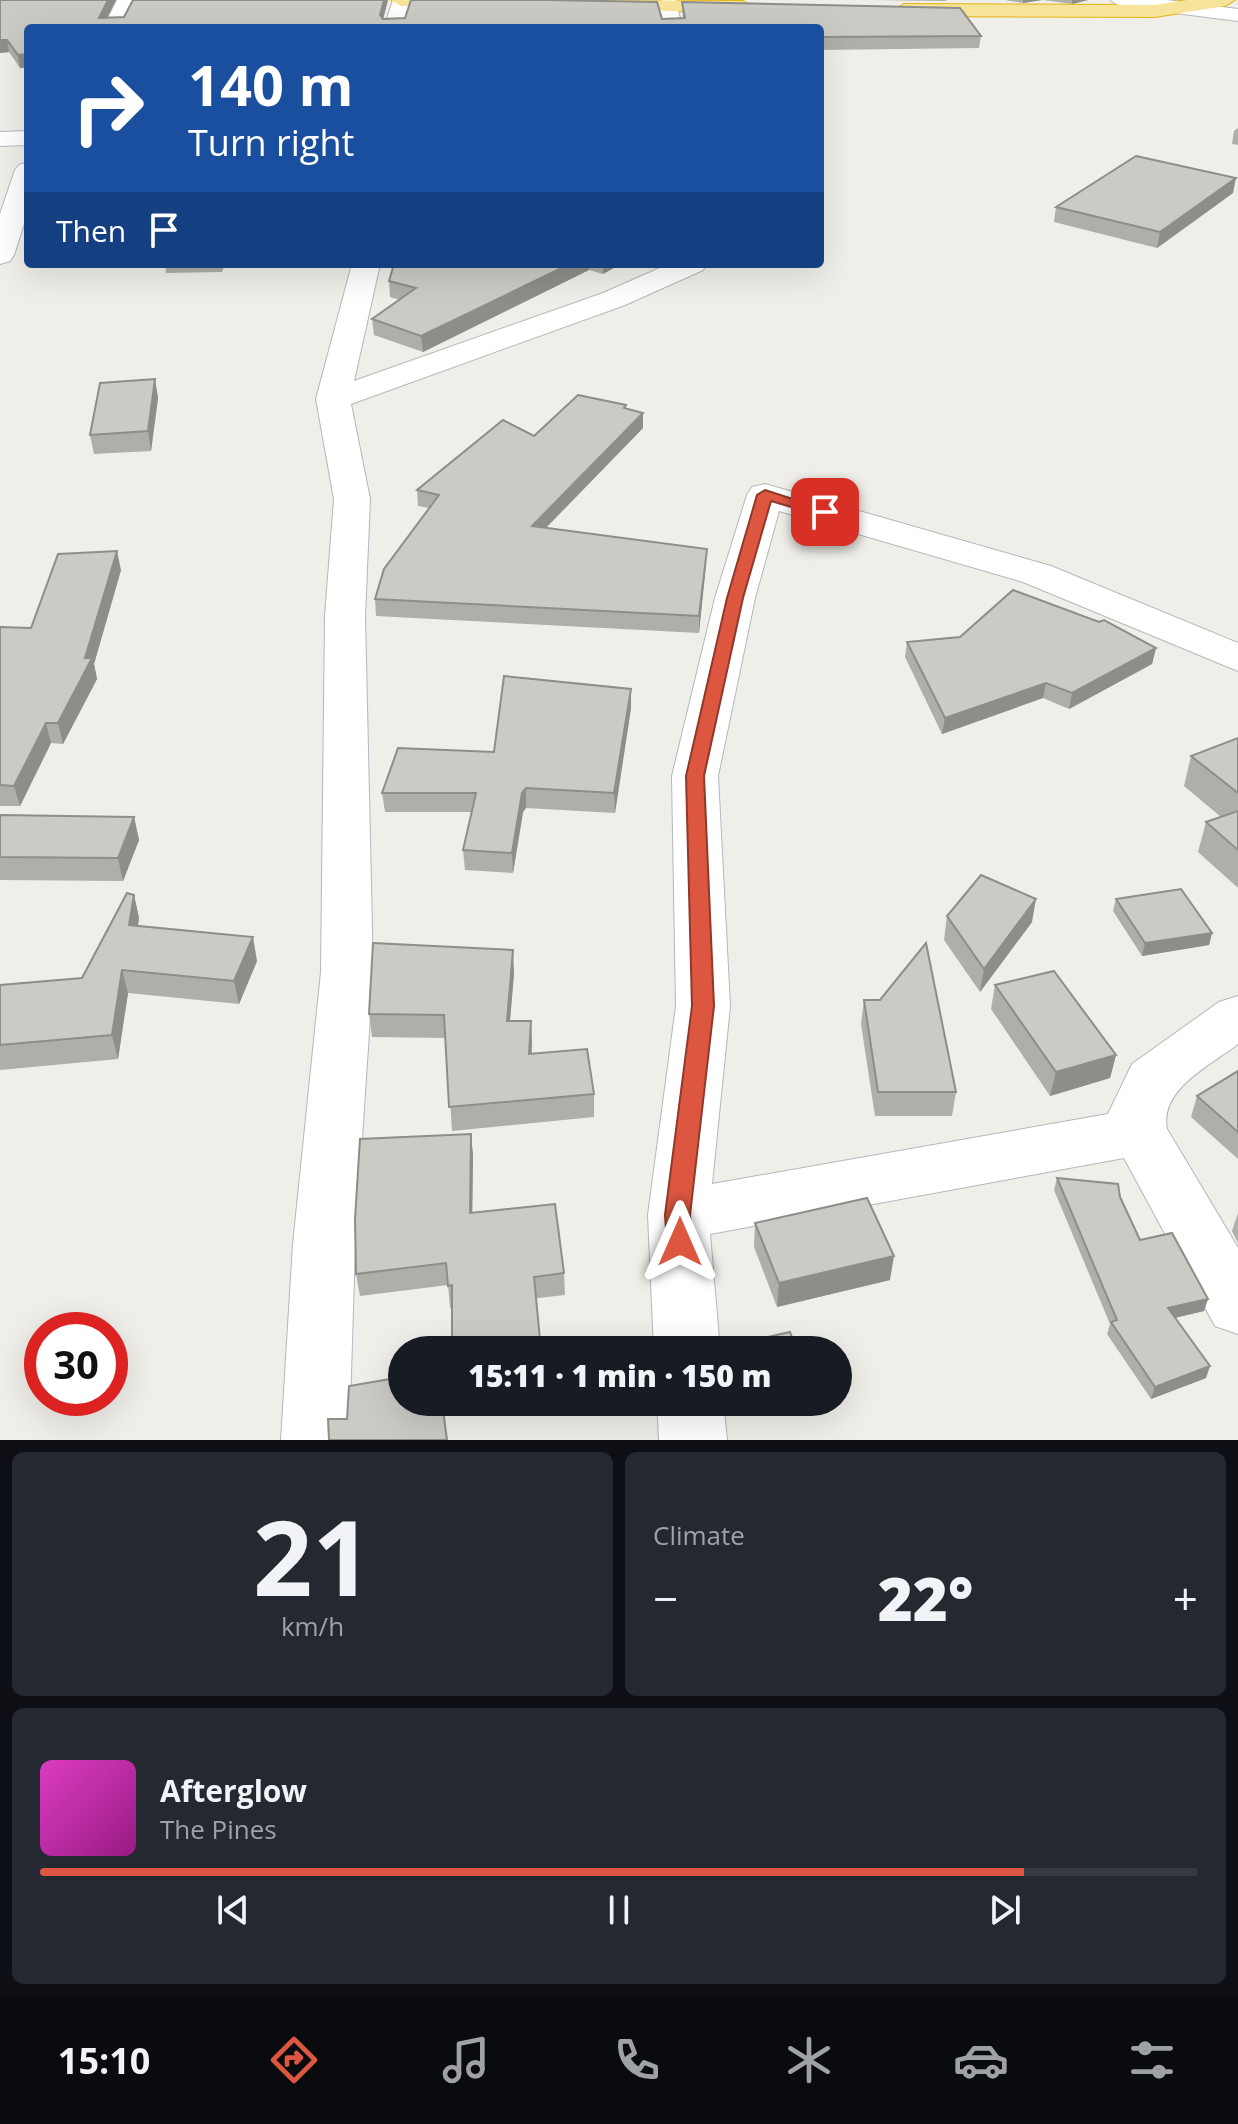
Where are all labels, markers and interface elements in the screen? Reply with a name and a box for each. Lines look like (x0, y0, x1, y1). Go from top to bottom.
text: 140 m (188, 46, 354, 122)
icon: right (56, 56, 160, 160)
text: Turn right (188, 118, 354, 167)
icon: arrive (142, 208, 186, 252)
text: Then (56, 210, 126, 251)
pin (791, 478, 859, 546)
icon: arrive (803, 490, 847, 534)
position arrow (638, 1200, 722, 1284)
speed limit sign: 30 (24, 1312, 128, 1416)
text: 15:11 · 1 min · 150 m (468, 1355, 772, 1396)
text: 21 (253, 1485, 372, 1626)
text: Climate (653, 1517, 745, 1553)
text: 22° (878, 1557, 973, 1639)
text: − (653, 1568, 678, 1628)
text: + (1173, 1568, 1198, 1628)
text: km/h (281, 1608, 344, 1644)
text: Afterglow (160, 1770, 307, 1811)
text: The Pines (160, 1811, 277, 1847)
icon: previous (211, 1888, 255, 1932)
icon: pause (597, 1888, 641, 1932)
icon: next (983, 1888, 1027, 1932)
icon: directions (266, 2032, 322, 2088)
icon: music (438, 2032, 494, 2088)
icon: phone (609, 2032, 665, 2088)
icon: climate (781, 2032, 837, 2088)
icon: car (953, 2032, 1009, 2088)
icon: filters (1124, 2032, 1180, 2088)
text: 15:10 (58, 2036, 150, 2085)

